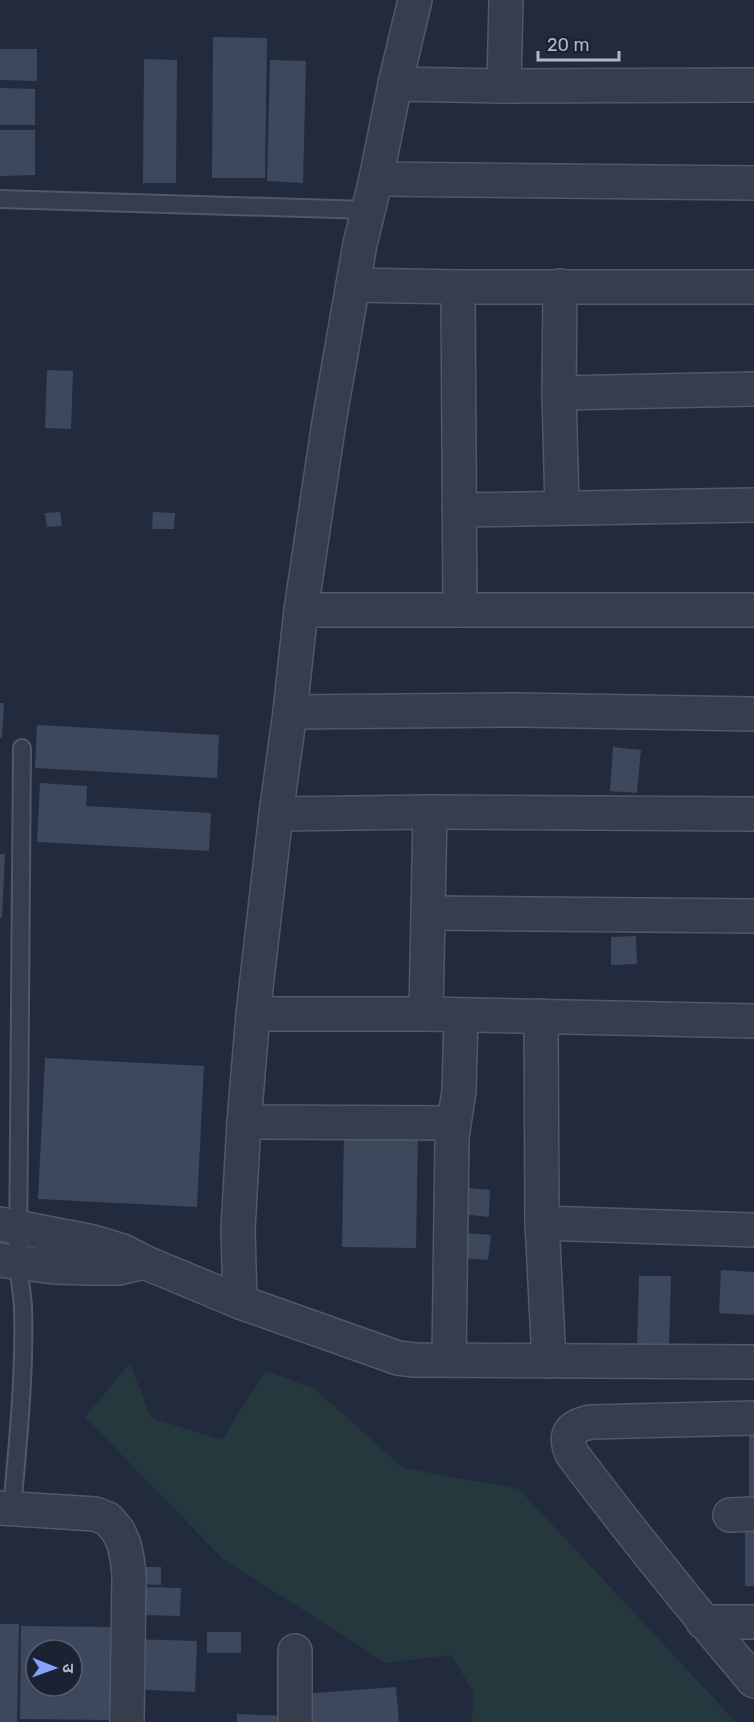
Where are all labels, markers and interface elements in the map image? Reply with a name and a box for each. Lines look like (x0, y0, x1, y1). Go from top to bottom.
scale bar (538, 24, 619, 62)
text: 20 m (547, 34, 589, 56)
north arrow (24, 1638, 84, 1698)
text: उ (59, 1663, 78, 1674)

